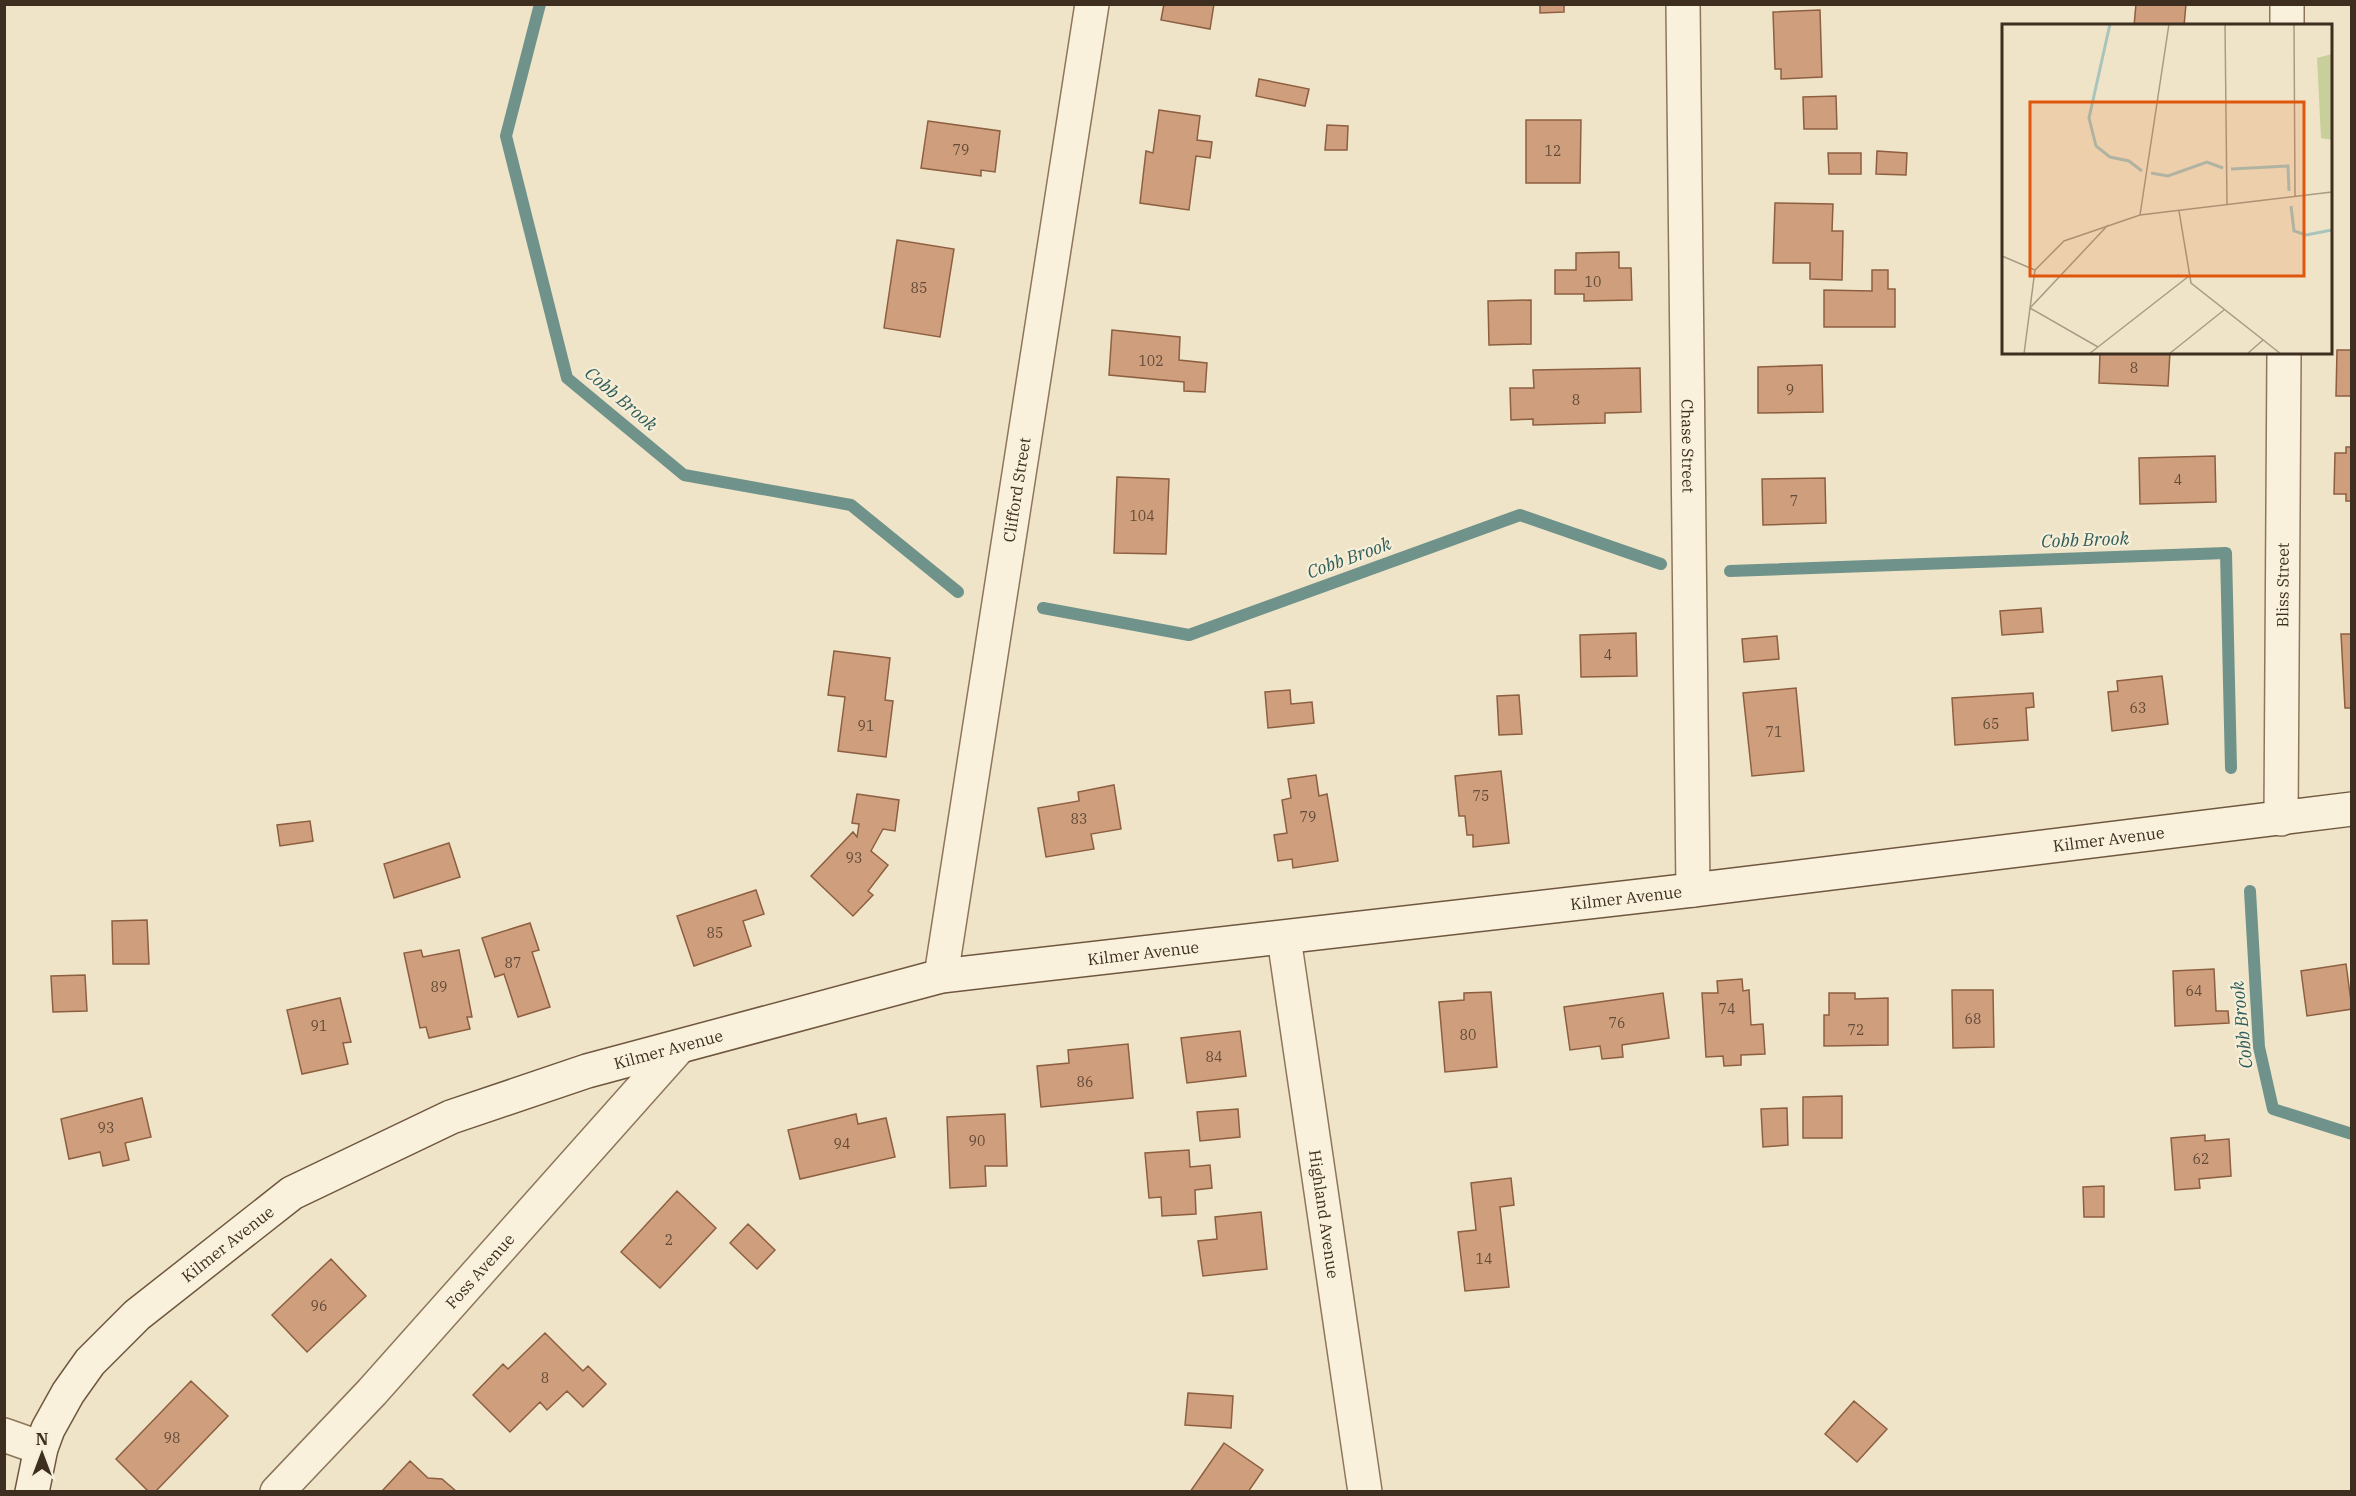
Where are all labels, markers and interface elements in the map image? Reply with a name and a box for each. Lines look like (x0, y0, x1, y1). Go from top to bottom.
inset map (2002, 24, 2332, 354)
house number: 79 (953, 141, 969, 159)
house number: 12 (1545, 142, 1561, 160)
house number: 10 (1585, 273, 1601, 291)
house number: 85 (911, 279, 927, 297)
house number: 102 (1138, 352, 1164, 370)
house number: 8 (2130, 359, 2138, 377)
water label: Cobb Brook (580, 362, 663, 436)
house number: 9 (1786, 381, 1794, 399)
house number: 8 (1572, 391, 1580, 409)
street label: Chase Street (1677, 399, 1699, 494)
street label: Clifford Street (999, 436, 1035, 544)
house number: 4 (2174, 471, 2182, 489)
house number: 7 (1790, 492, 1798, 510)
house number: 104 (1129, 507, 1155, 525)
water label: Cobb Brook (2041, 526, 2130, 553)
water label: Cobb Brook (1304, 532, 1395, 583)
street label: Bliss Street (2272, 542, 2293, 627)
house number: 4 (1604, 646, 1612, 664)
house number: 63 (2130, 699, 2146, 717)
house number: 65 (1983, 715, 1999, 733)
house number: 91 (858, 717, 874, 735)
house number: 71 (1766, 723, 1782, 741)
house number: 75 (1473, 787, 1489, 805)
house number: 79 (1300, 808, 1316, 826)
house number: 83 (1071, 810, 1087, 828)
street label: Kilmer Avenue (2052, 822, 2165, 856)
house number: 93 (846, 849, 862, 867)
street label: Kilmer Avenue (1569, 881, 1683, 914)
house number: 85 (707, 924, 723, 942)
street label: Kilmer Avenue (1086, 937, 1200, 969)
house number: 87 (505, 954, 521, 972)
house number: 89 (431, 978, 447, 996)
water label: Cobb Brook (2225, 980, 2258, 1070)
house number: 64 (2186, 982, 2202, 1000)
house number: 74 (1719, 1000, 1735, 1018)
house number: 68 (1965, 1010, 1981, 1028)
house number: 76 (1609, 1014, 1625, 1032)
house number: 91 (311, 1017, 327, 1035)
house number: 72 (1848, 1021, 1864, 1039)
street label: Kilmer Avenue (612, 1025, 725, 1073)
house number: 80 (1460, 1026, 1476, 1044)
house number: 84 (1206, 1048, 1222, 1066)
house number: 86 (1077, 1073, 1093, 1091)
house number: 93 (98, 1119, 114, 1137)
house number: 90 (969, 1132, 985, 1150)
house number: 94 (834, 1135, 850, 1153)
street label: Highland Avenue (1305, 1148, 1344, 1280)
house number: 62 (2193, 1150, 2209, 1168)
street label: Kilmer Avenue (177, 1201, 278, 1286)
street label: Foss Avenue (441, 1229, 518, 1313)
house number: 2 (665, 1231, 673, 1249)
house number: 14 (1476, 1250, 1492, 1268)
house number: 96 (311, 1297, 327, 1315)
house number: 8 (541, 1369, 549, 1387)
north arrow (12, 1424, 72, 1484)
text: N (36, 1429, 48, 1449)
house number: 98 (164, 1429, 180, 1447)

